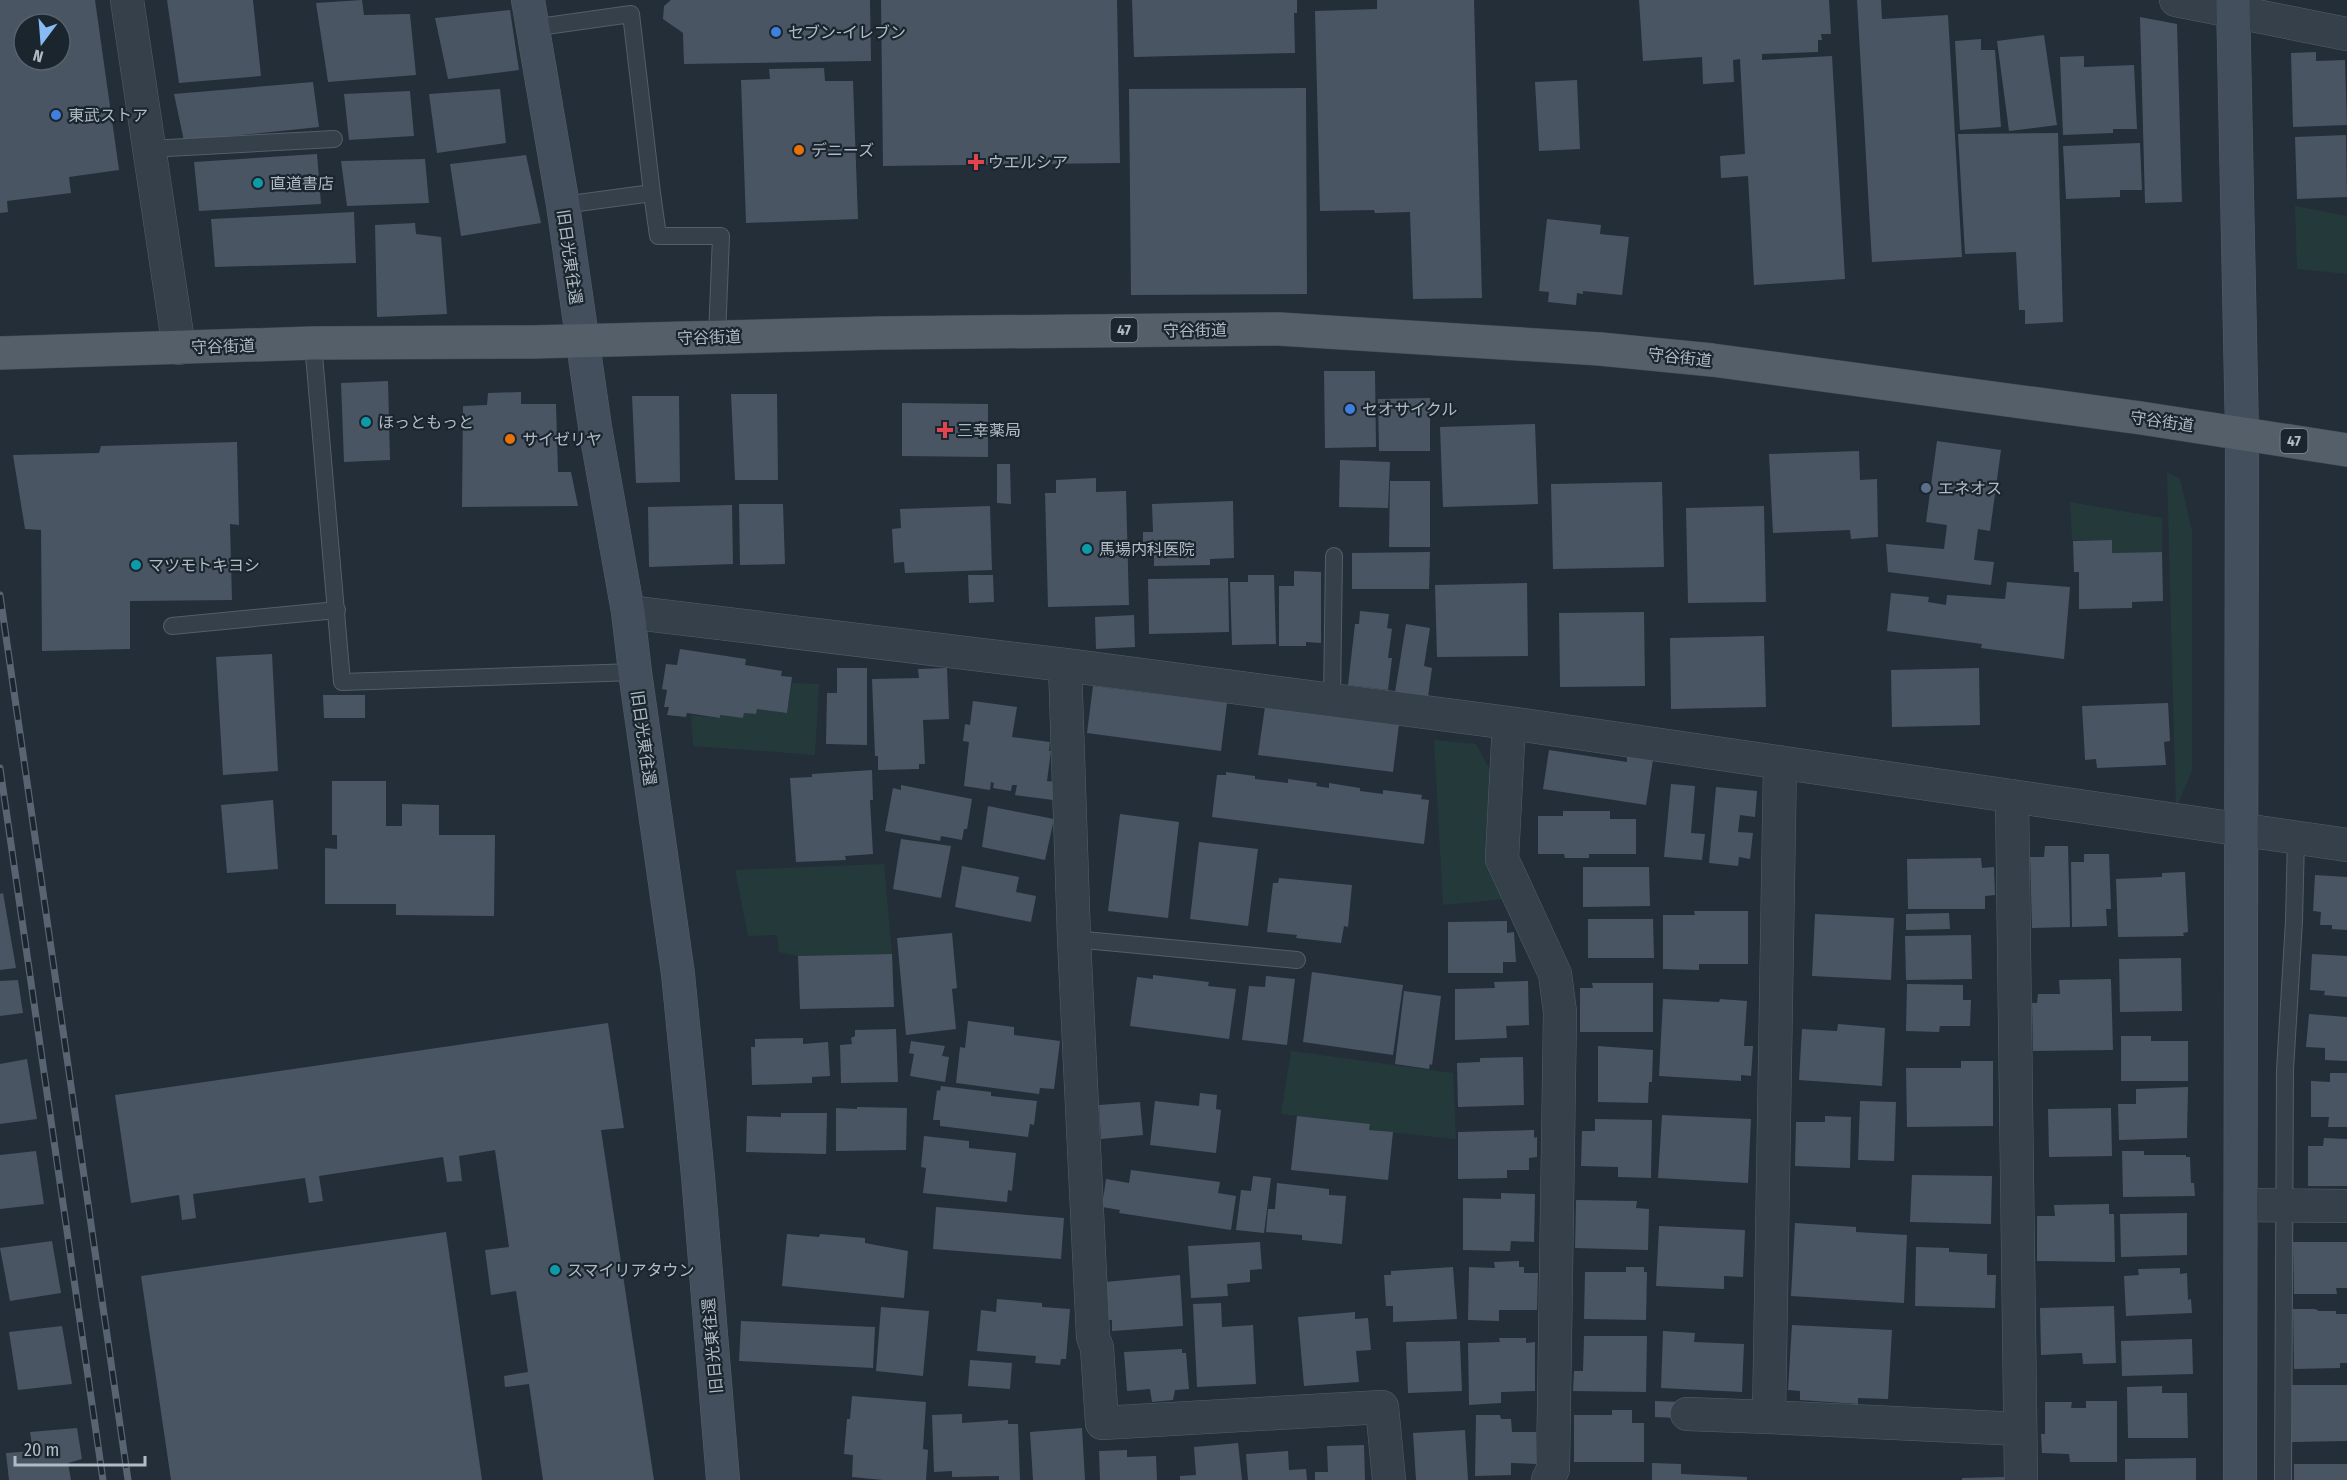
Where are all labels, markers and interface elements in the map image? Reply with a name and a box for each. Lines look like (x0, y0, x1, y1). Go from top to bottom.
north arrow (12, 12, 72, 72)
place label: セブン-イレブン (788, 23, 906, 42)
marker: セブン-イレブン (769, 25, 783, 39)
text: N (31, 45, 45, 66)
place label: 東武ストア (68, 106, 148, 125)
marker: 東武ストア (49, 108, 63, 122)
place label: デニーズ (811, 141, 874, 160)
marker: デニーズ (792, 143, 806, 157)
place label: ウエルシア (988, 153, 1068, 172)
marker: ウエルシア (969, 155, 983, 169)
place label: 直道書店 (270, 174, 334, 193)
marker: 直道書店 (251, 176, 265, 190)
street label: 旧日光東往還 (553, 208, 586, 306)
road number: 47 (1110, 318, 1138, 342)
street label: 守谷街道 (1163, 320, 1227, 341)
street label: 守谷街道 (677, 327, 741, 348)
street label: 守谷街道 (191, 336, 255, 357)
street label: 守谷街道 (1647, 345, 1713, 370)
place label: セオサイクル (1362, 400, 1457, 419)
marker: セオサイクル (1343, 402, 1357, 416)
street label: 守谷街道 (2129, 408, 2195, 435)
place label: ほっともっと (378, 413, 474, 432)
marker: ほっともっと (359, 415, 373, 429)
place label: 三幸薬局 (957, 421, 1021, 440)
marker: 三幸薬局 (938, 423, 952, 437)
road number: 47 (2280, 429, 2308, 453)
place label: サイゼリヤ (522, 430, 602, 449)
marker: サイゼリヤ (503, 432, 517, 446)
place label: エネオス (1938, 479, 2002, 498)
marker: エネオス (1919, 481, 1933, 495)
place label: 馬場内科医院 (1099, 540, 1195, 559)
marker: 馬場内科医院 (1080, 542, 1094, 556)
place label: マツモトキヨシ (148, 556, 260, 575)
marker: マツモトキヨシ (129, 558, 143, 572)
street label: 旧日光東往還 (627, 689, 660, 787)
place label: スマイリアタウン (567, 1261, 695, 1280)
marker: スマイリアタウン (548, 1263, 562, 1277)
street label: 旧日光東往還 (699, 1297, 726, 1395)
scale bar (15, 1429, 146, 1467)
text: 20 m (24, 1439, 59, 1461)

